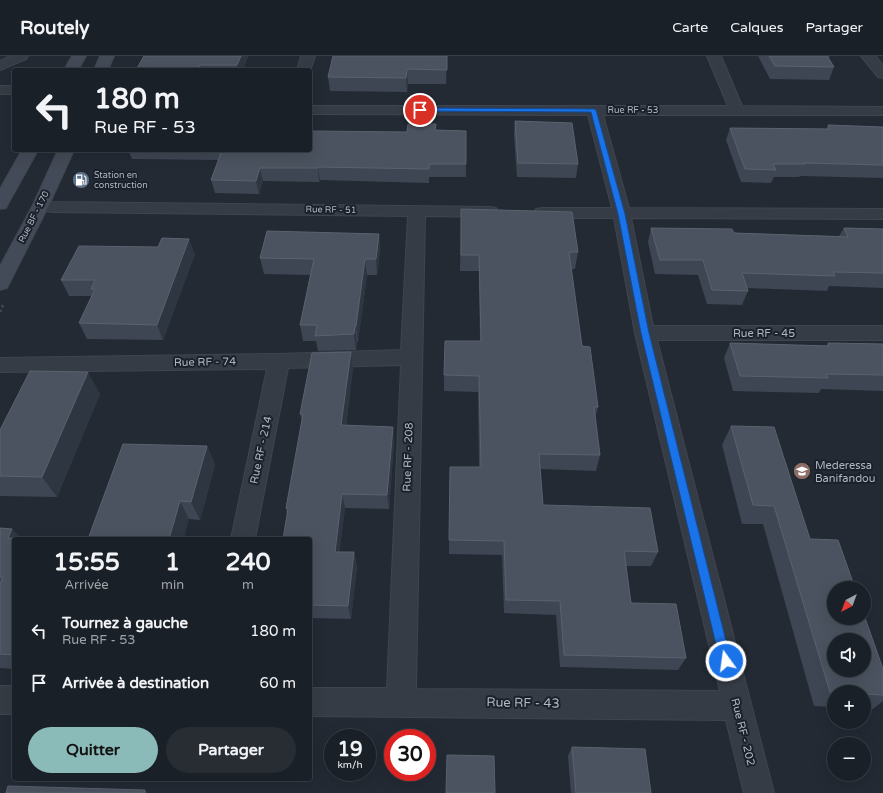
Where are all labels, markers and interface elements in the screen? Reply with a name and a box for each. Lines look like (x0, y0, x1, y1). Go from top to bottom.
text: Routely (20, 17, 89, 39)
text: Carte (672, 19, 708, 36)
text: Calques (730, 19, 783, 36)
text: Partager (805, 19, 863, 36)
text: 180 m (94, 82, 180, 116)
icon: left (28, 84, 80, 136)
pin (403, 93, 437, 127)
icon: arrive (409, 99, 431, 121)
street label: Rue RF - 53 (608, 105, 658, 116)
text: Rue RF - 53 (94, 116, 196, 138)
fuel station icon: Station en construction (71, 170, 91, 190)
place label: Station en construction (94, 170, 148, 191)
street label: Rue BF - 170 (16, 189, 52, 245)
street label: Rue RF - 51 (305, 204, 357, 216)
street label: Rue RF - 45 (733, 327, 795, 340)
street label: Rue RF - 74 (174, 355, 236, 369)
street label: Rue RF - 214 (247, 415, 275, 485)
street label: Rue RF - 208 (400, 422, 416, 492)
place label: Mederessa Banifandou (815, 459, 875, 485)
school or university icon: Mederessa Banifandou (792, 461, 812, 481)
text: 15:55 (53, 548, 120, 577)
text: 1 (165, 548, 180, 577)
text: 240 (225, 548, 271, 577)
text: Arrivée (64, 577, 109, 593)
text: min (161, 577, 184, 593)
text: m (242, 577, 254, 593)
north arrow (827, 581, 871, 625)
map controls (827, 581, 871, 781)
text: Tournez à gauche (62, 614, 188, 632)
icon: left (28, 620, 50, 642)
text: 180 m (250, 622, 296, 640)
text: Rue RF - 53 (62, 632, 135, 648)
button: sound (827, 633, 871, 677)
position arrow (705, 640, 747, 682)
icon: arrive (28, 672, 50, 694)
text: Arrivée à destination (62, 674, 209, 692)
text: 60 m (259, 674, 296, 692)
button: + (827, 685, 871, 729)
street label: Rue RF - 43 (486, 694, 560, 712)
street label: Rue RF - 202 (728, 697, 758, 767)
button: Quitter (28, 727, 158, 773)
button: Partager (166, 727, 296, 773)
speed limit sign: 30 (384, 729, 436, 781)
button: − (827, 737, 871, 781)
text: 19 (337, 738, 363, 762)
text: km/h (337, 759, 363, 771)

